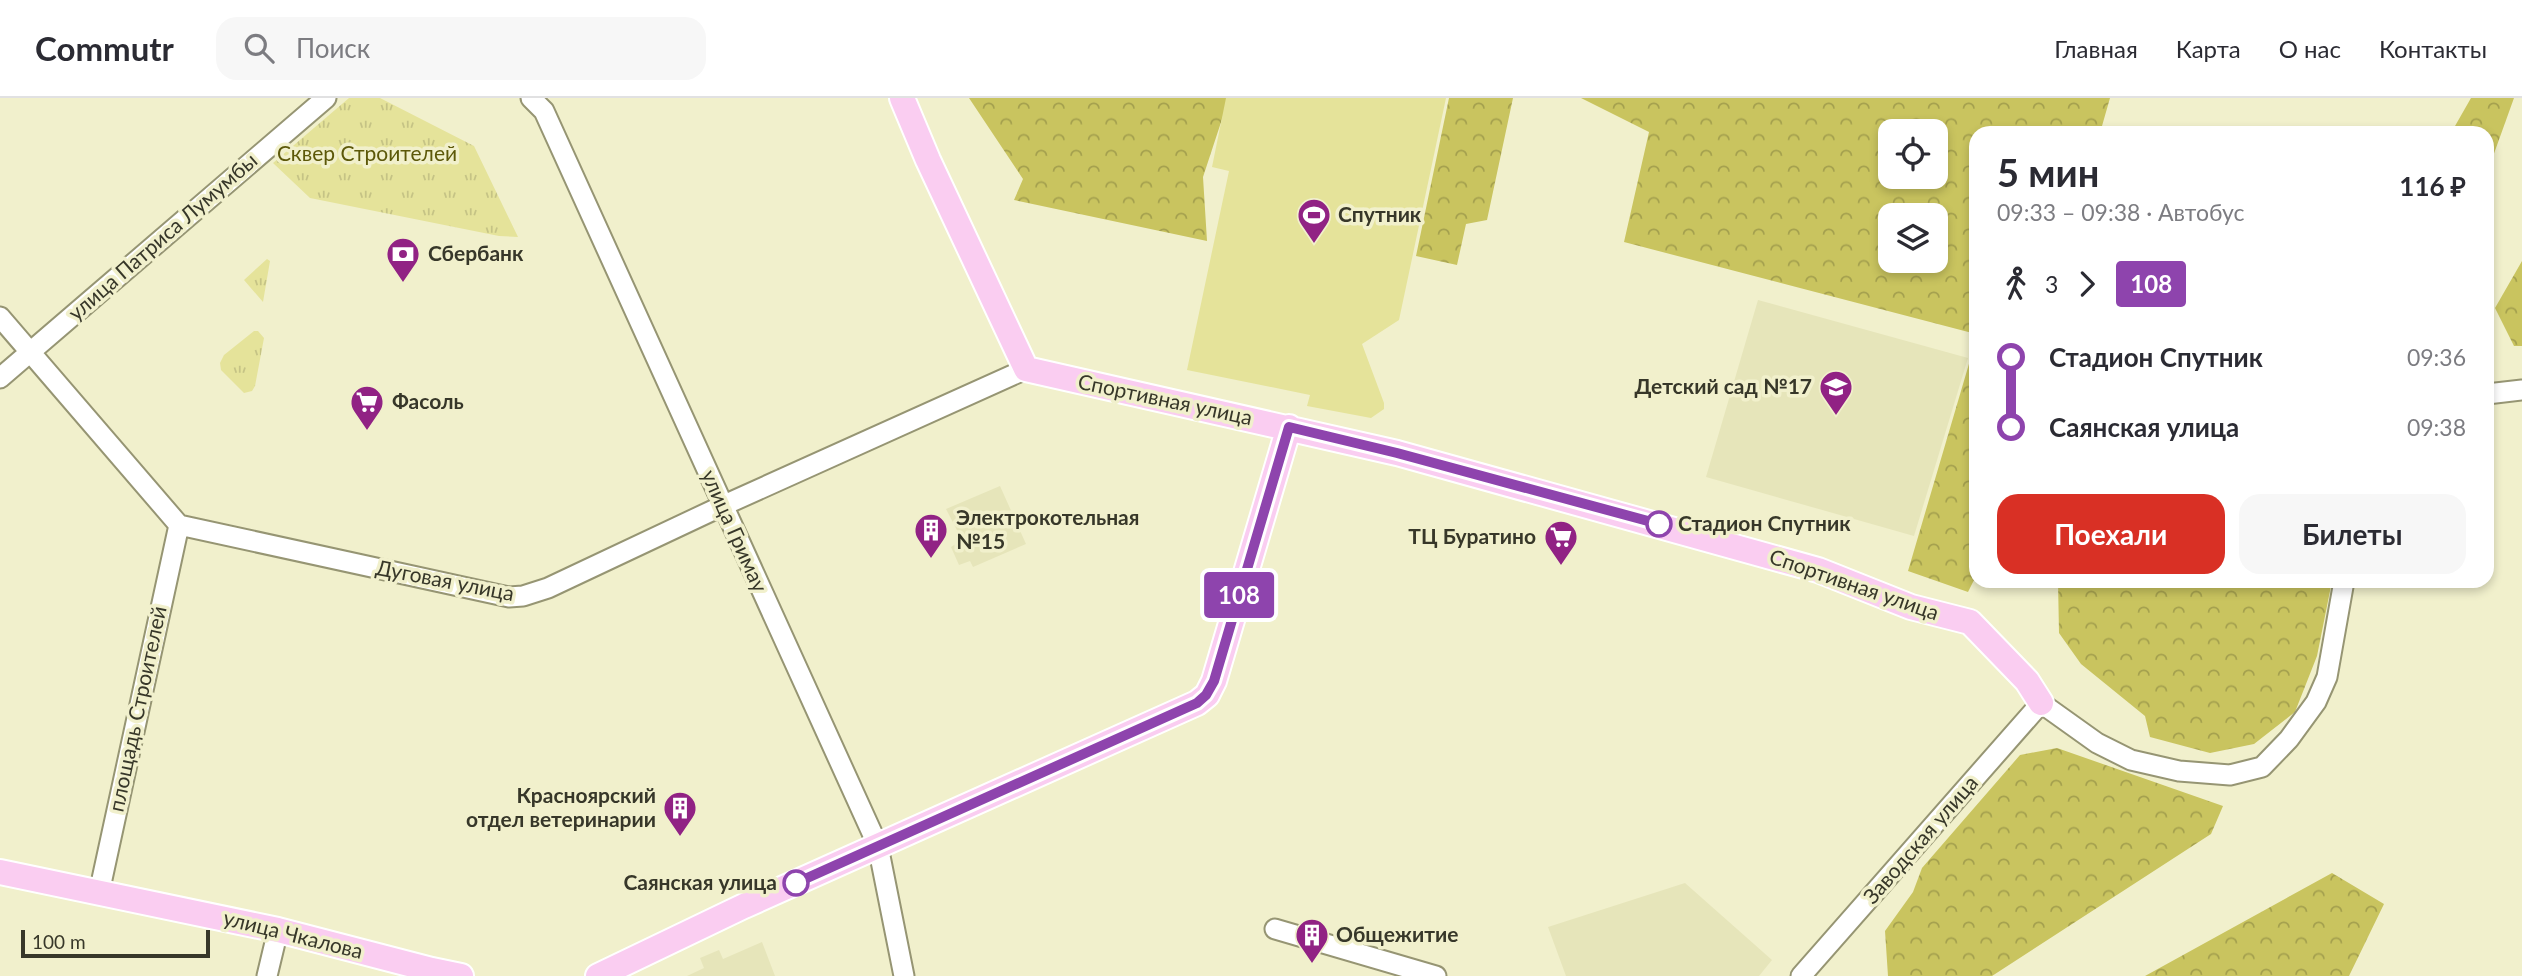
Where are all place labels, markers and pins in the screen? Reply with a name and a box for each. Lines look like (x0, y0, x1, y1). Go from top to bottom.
sports icon: Спутник (1295, 196, 1333, 245)
place label: Спутник (1338, 201, 1422, 226)
bank icon: Сбербанк (384, 235, 422, 284)
place label: Сбербанк (428, 240, 524, 265)
school or university icon: Детский сад №17 (1817, 368, 1855, 417)
place label: Детский сад №17 (1635, 373, 1812, 398)
supermarket icon: Фасоль (348, 383, 386, 432)
place label: Фасоль (392, 388, 464, 413)
place label: Электрокотельная №15 (956, 504, 1139, 553)
place label: Стадион Спутник (1678, 510, 1851, 535)
building icon: Электрокотельная №15 (912, 511, 950, 560)
marker: Стадион Спутник (1646, 511, 1672, 537)
supermarket icon: ТЦ Буратино (1542, 518, 1580, 567)
place label: ТЦ Буратино (1408, 523, 1536, 548)
place label: Красноярский отдел ветеринарии (466, 782, 656, 831)
building icon: Красноярский отдел ветеринарии (661, 789, 699, 838)
place label: Саянская улица (623, 869, 777, 894)
marker: Саянская улица (783, 870, 809, 896)
building icon: Общежитие (1293, 916, 1331, 965)
place label: Общежитие (1336, 921, 1458, 946)

